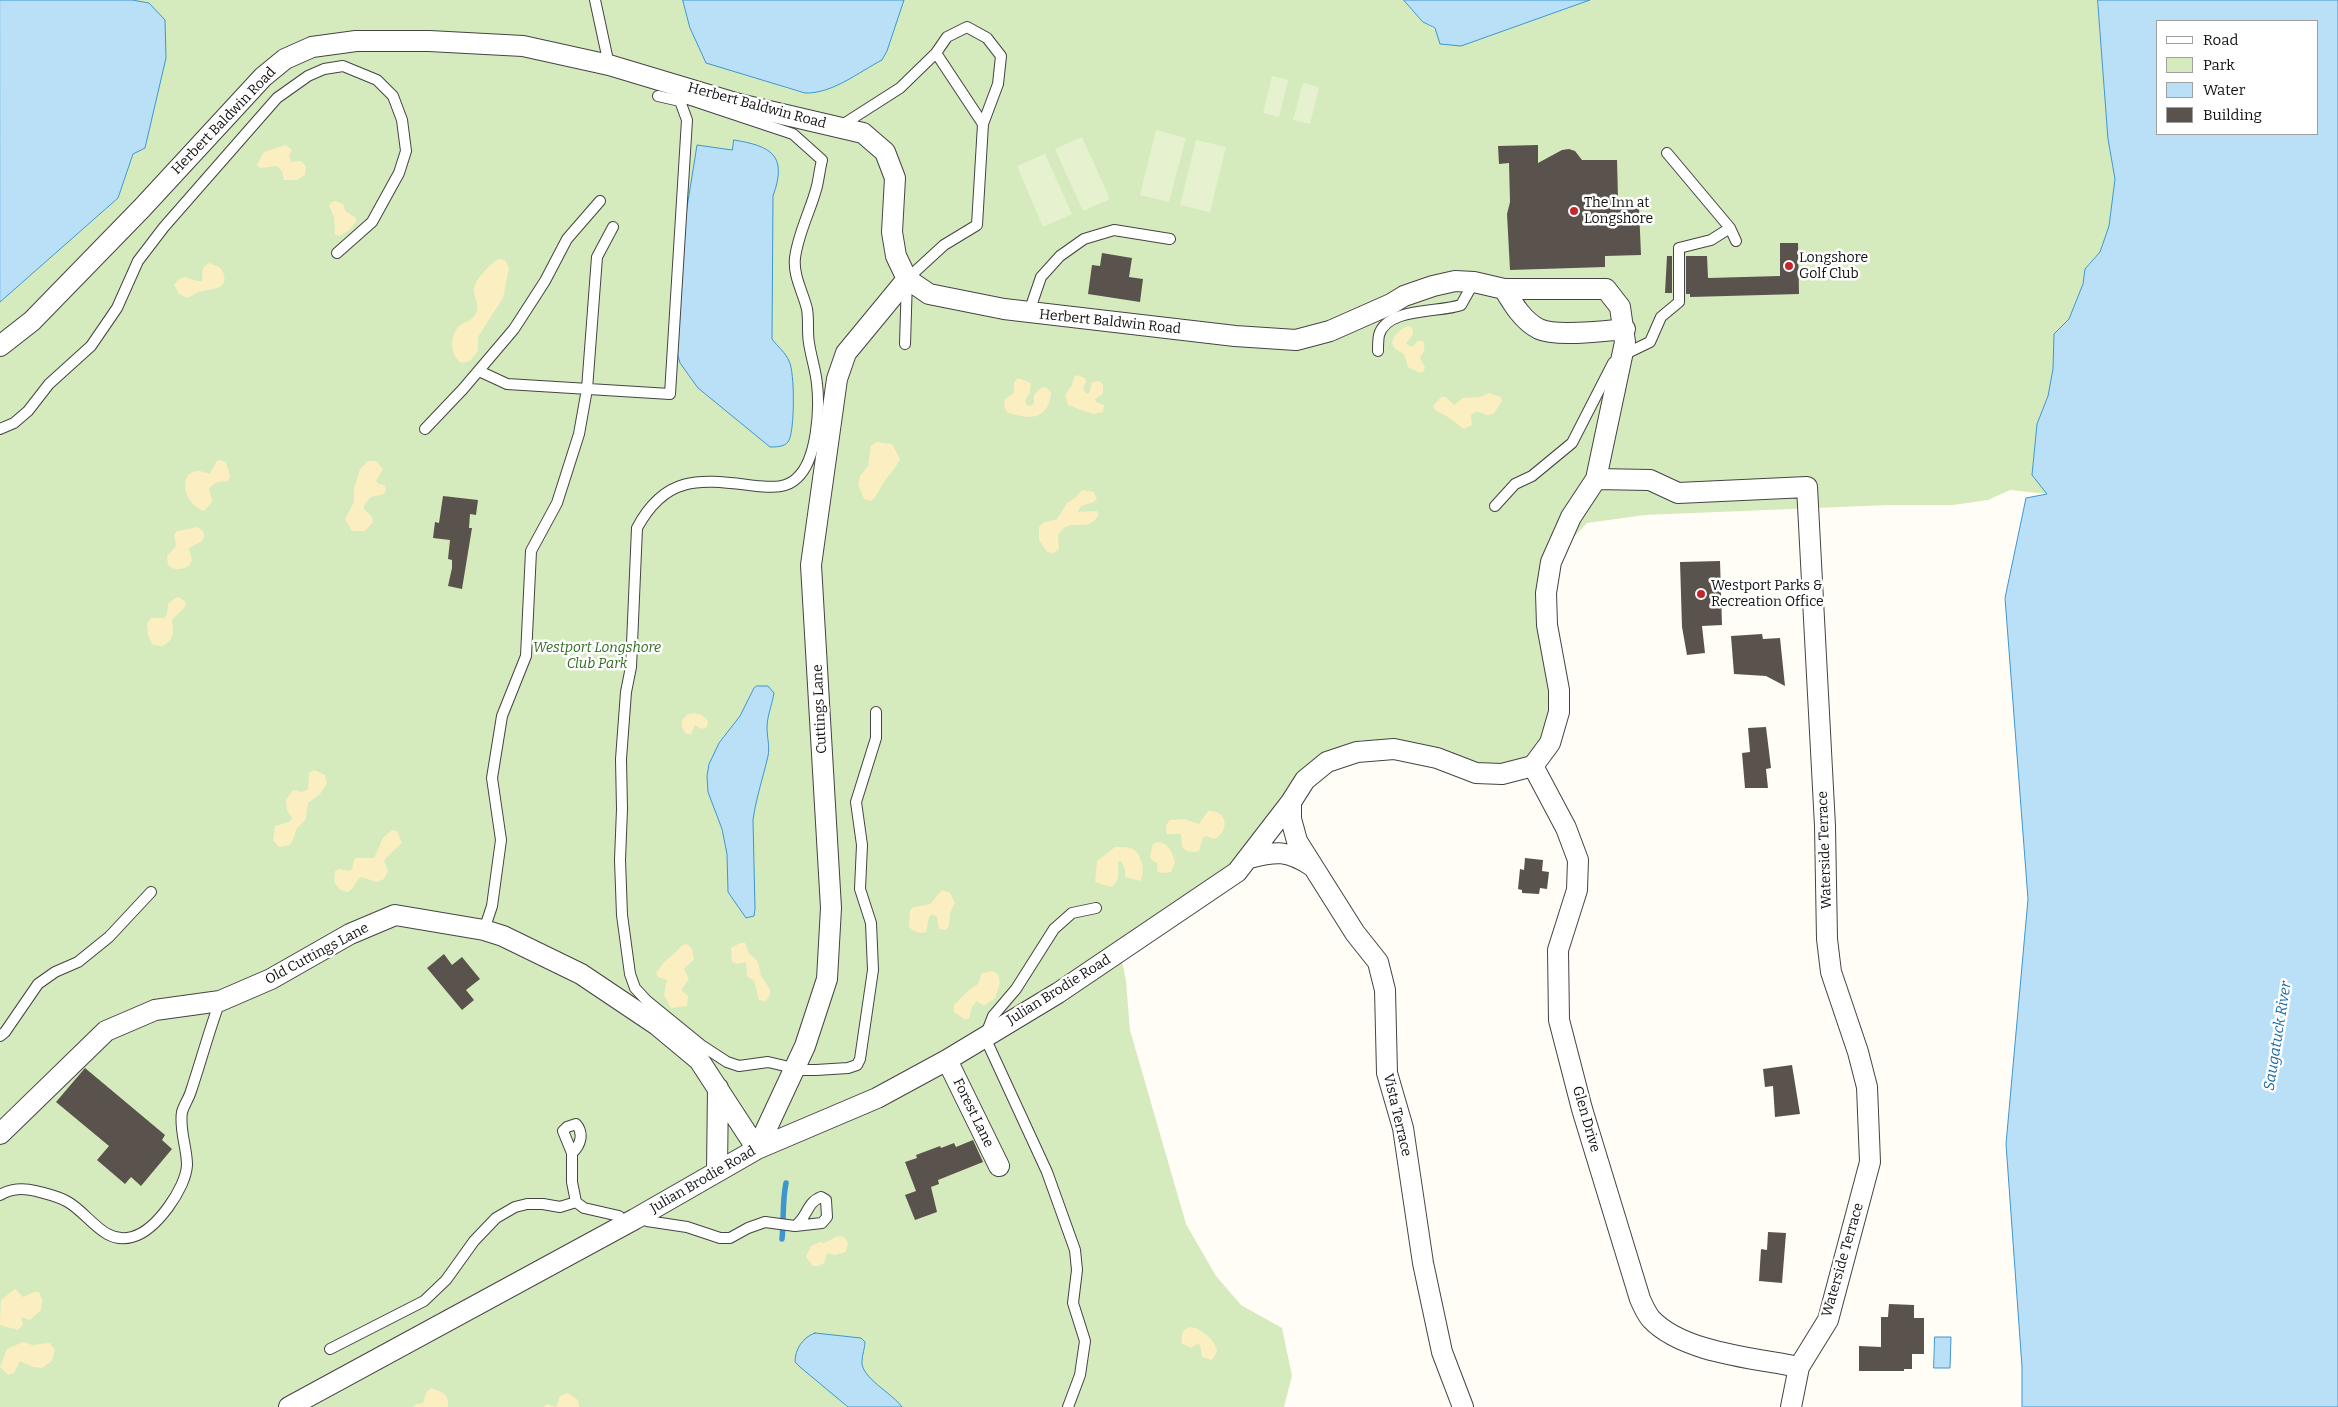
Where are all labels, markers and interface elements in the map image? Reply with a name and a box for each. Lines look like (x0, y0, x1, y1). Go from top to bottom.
legend (2156, 20, 2318, 135)
text: Road (2203, 31, 2238, 49)
text: Park (2203, 56, 2235, 74)
street label: Herbert Baldwin Road (168, 64, 280, 178)
street label: Herbert Baldwin Road (686, 79, 828, 133)
text: Water (2203, 81, 2245, 99)
text: Building (2203, 106, 2262, 124)
place label: The Inn at Longshore (1584, 195, 1653, 228)
marker: The Inn at Longshore (1568, 205, 1580, 217)
place label: Longshore Golf Club (1799, 250, 1868, 282)
marker: Longshore Golf Club (1783, 260, 1795, 272)
street label: Herbert Baldwin Road (1038, 306, 1182, 338)
place label: Westport Parks & Recreation Office (1711, 578, 1824, 610)
marker: Westport Parks & Recreation Office (1695, 588, 1707, 600)
park label: Westport Longshore Club Park (533, 640, 661, 672)
street label: Cuttings Lane (809, 664, 831, 754)
street label: Waterside Terrace (1815, 791, 1835, 909)
street label: Old Cuttings Lane (262, 920, 372, 988)
street label: Julian Brodie Road (1004, 951, 1114, 1029)
water label: Saugatuck River (2260, 980, 2296, 1092)
street label: Vista Terrace (1379, 1072, 1415, 1158)
street label: Forest Lane (949, 1076, 997, 1150)
street label: Glen Drive (1569, 1084, 1603, 1154)
street label: Julian Brodie Road (647, 1143, 759, 1217)
street label: Waterside Terrace (1819, 1201, 1867, 1319)

